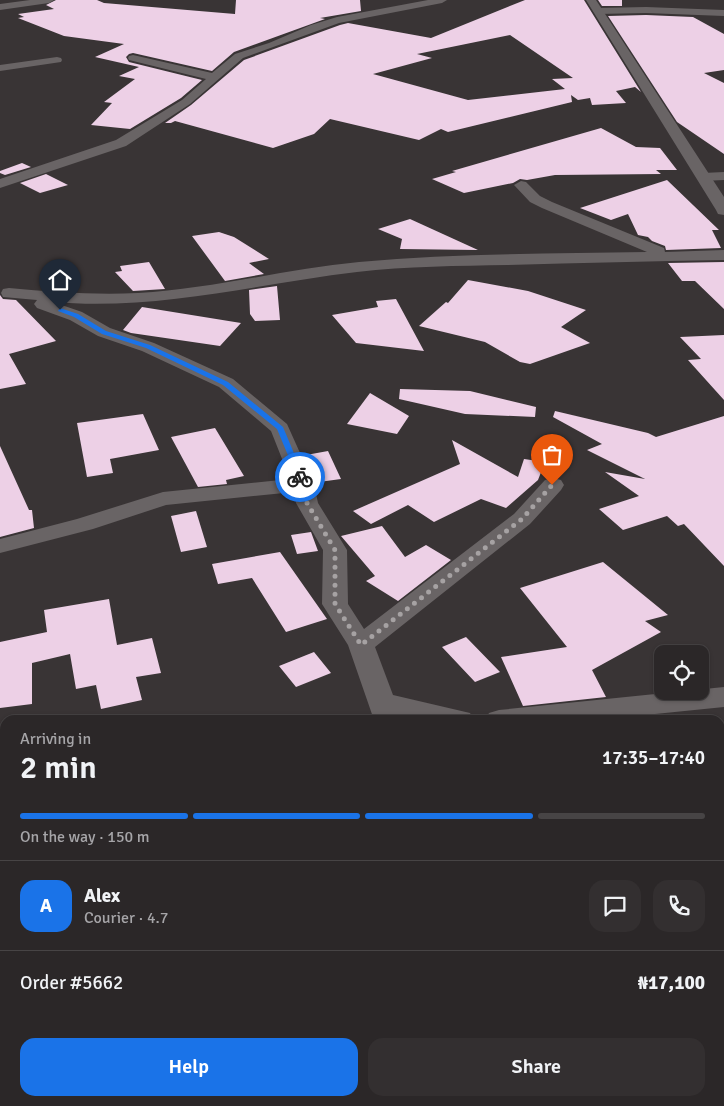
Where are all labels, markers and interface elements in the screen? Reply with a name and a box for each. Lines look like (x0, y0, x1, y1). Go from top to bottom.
pin (39, 259, 81, 310)
icon: home (46, 266, 74, 294)
pin (531, 434, 573, 485)
icon: bag (538, 441, 566, 469)
courier (275, 452, 325, 502)
icon: bike (286, 463, 314, 491)
map controls (654, 645, 709, 700)
button: locate (654, 645, 709, 700)
text: Arriving in (20, 729, 91, 749)
text: 17:35–17:40 (602, 746, 705, 770)
text: 2 min (20, 748, 97, 787)
text: On the way · 150 m (20, 827, 150, 847)
button: chat (589, 880, 641, 932)
button: phone (653, 880, 705, 932)
text: Alex (84, 884, 120, 908)
text: A (40, 894, 52, 918)
text: Courier · 4.7 (84, 908, 168, 928)
text: Order #5662 (20, 971, 123, 995)
text: ₦17,100 (638, 971, 705, 995)
button: Help (20, 1038, 358, 1096)
button: Share (368, 1038, 705, 1096)

